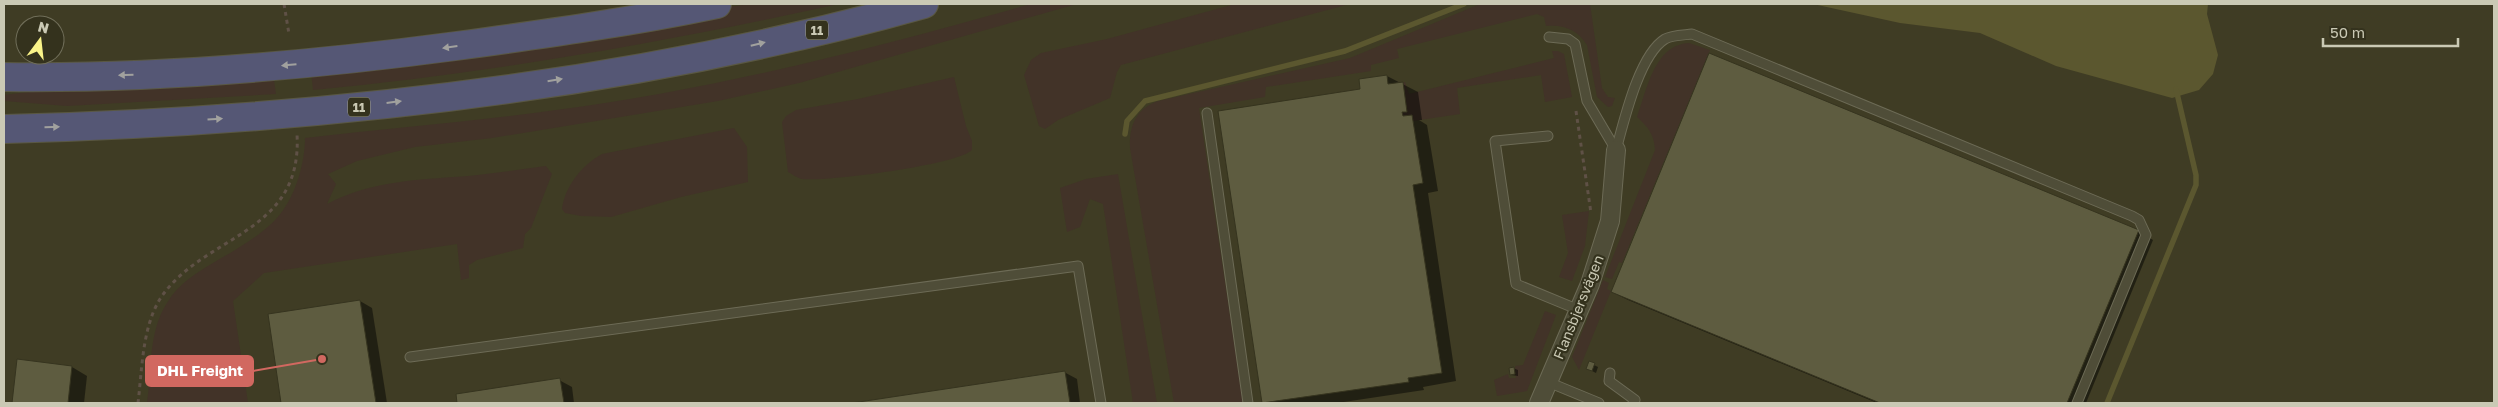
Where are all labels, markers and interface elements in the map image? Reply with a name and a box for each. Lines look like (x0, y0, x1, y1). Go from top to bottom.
north arrow (15, 15, 65, 65)
scale bar (2323, 15, 2458, 47)
text: N (36, 17, 51, 37)
road number: 11 (806, 20, 828, 40)
text: 50 m (2330, 23, 2365, 41)
one-way arrow (750, 40, 765, 48)
one-way arrow (442, 43, 458, 51)
one-way arrow (280, 61, 296, 69)
one-way arrow (118, 71, 134, 79)
one-way arrow (547, 76, 563, 84)
road number: 11 (348, 98, 370, 116)
one-way arrow (386, 98, 402, 106)
one-way arrow (207, 115, 223, 123)
one-way arrow (45, 123, 61, 131)
street label: Flansbjersvägen (1549, 252, 1607, 362)
callout: DHL Freight (146, 356, 253, 386)
text: DHL Freight (157, 361, 243, 379)

